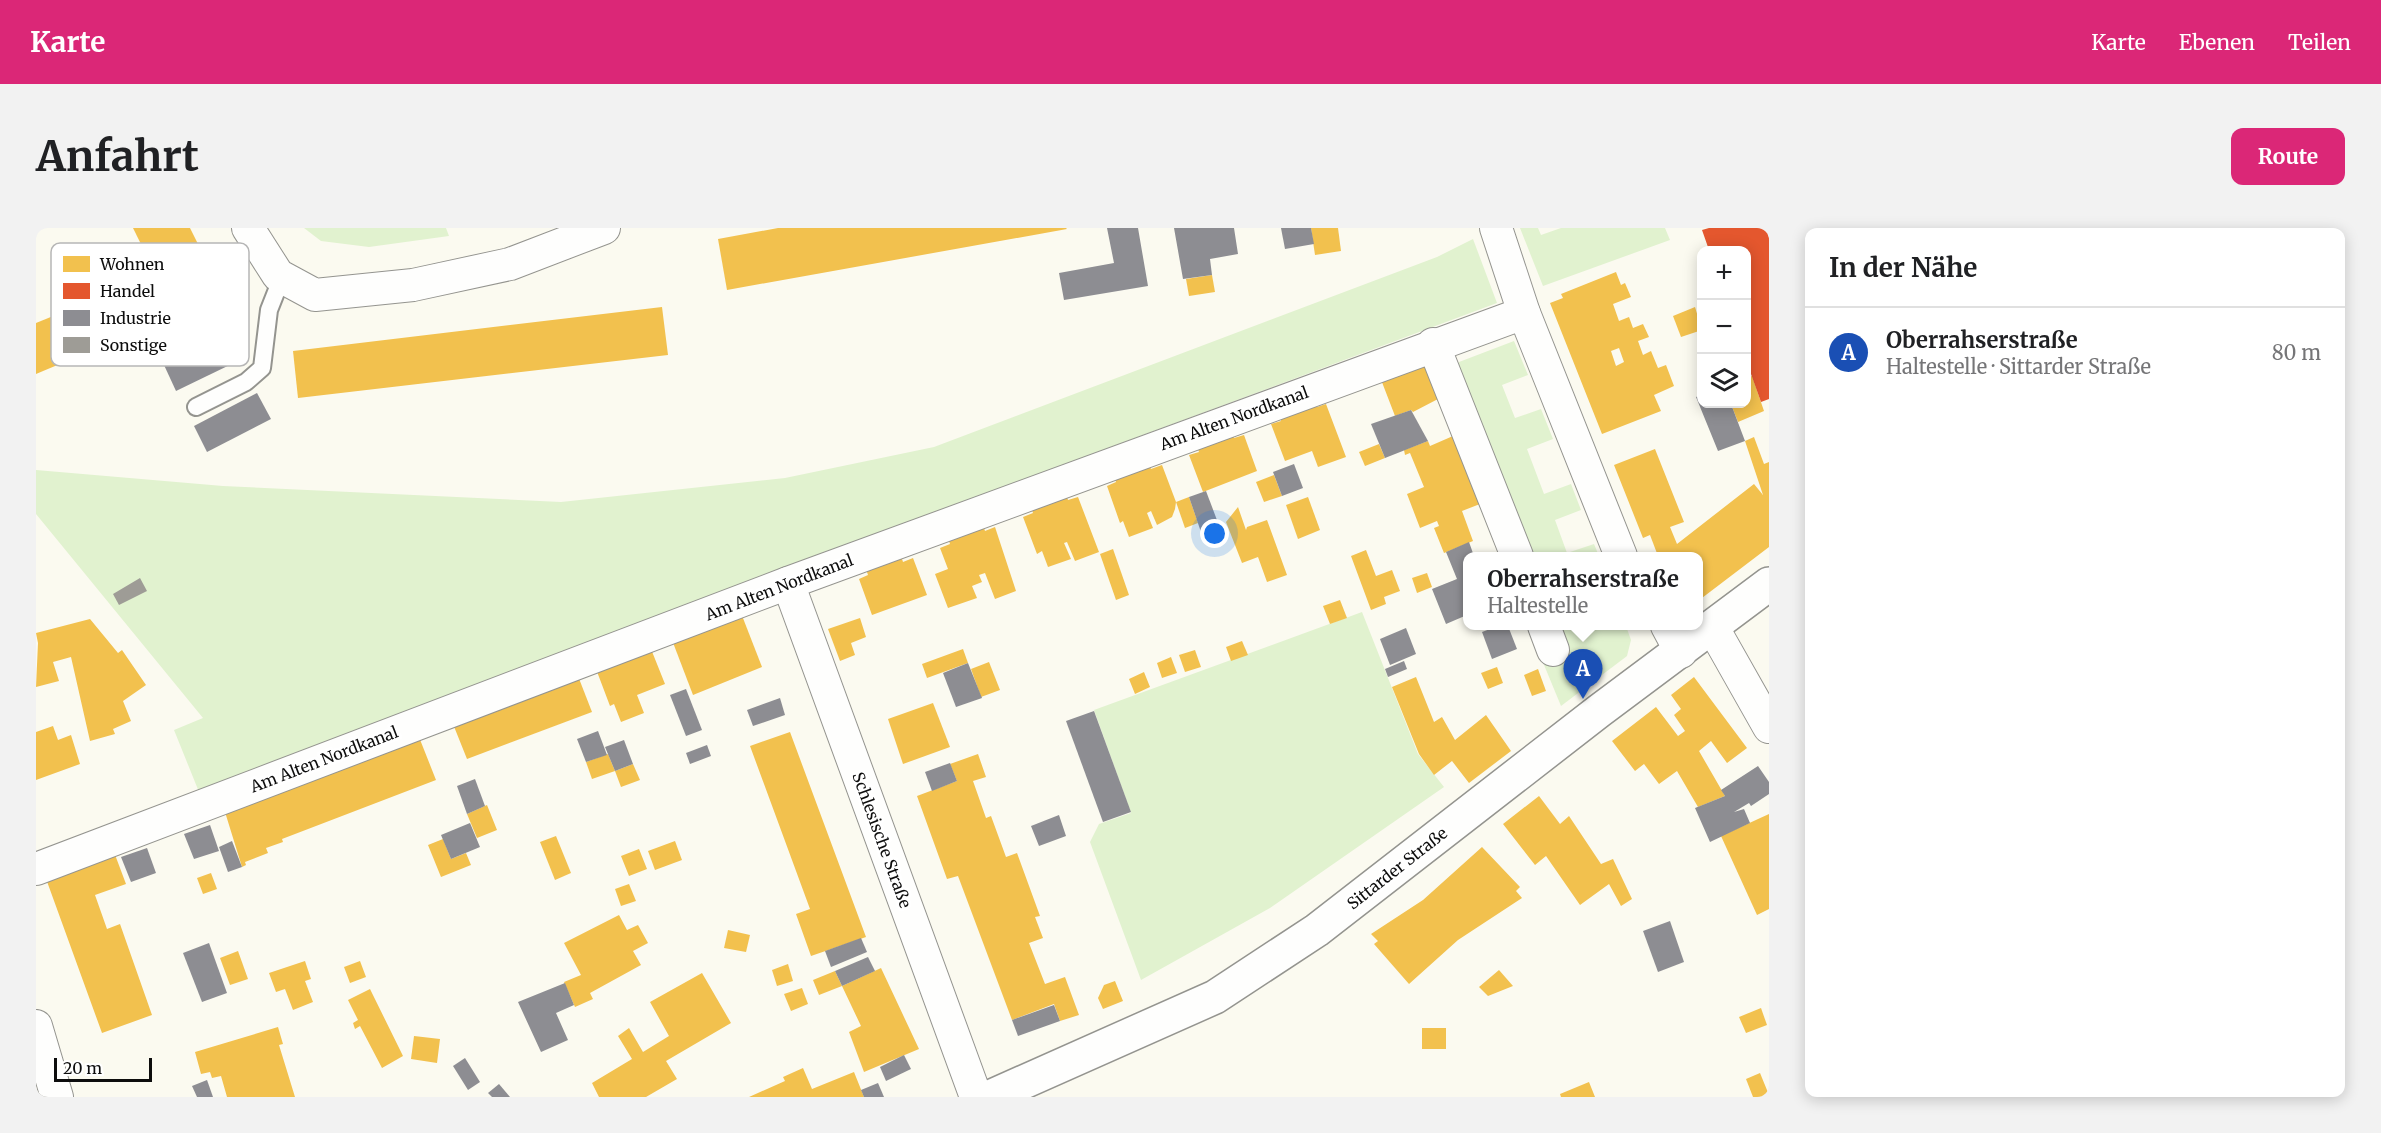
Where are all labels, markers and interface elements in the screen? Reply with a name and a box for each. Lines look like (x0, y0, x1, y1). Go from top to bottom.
text: Karte (30, 24, 105, 60)
text: Karte (2091, 29, 2146, 56)
text: Ebenen (2179, 29, 2255, 56)
text: Teilen (2288, 29, 2351, 56)
button: Route (2231, 128, 2345, 185)
text: Anfahrt (36, 130, 199, 182)
legend (51, 243, 249, 366)
map controls (1697, 246, 1751, 408)
button: + (1697, 246, 1751, 300)
text: In der Nähe (1829, 251, 1977, 284)
text: Wohnen (99, 254, 165, 274)
text: Handel (100, 281, 155, 301)
button: − (1697, 300, 1751, 354)
text: Industrie (100, 308, 171, 328)
text: Oberrahserstraße (1886, 326, 2078, 354)
text: Sonstige (100, 335, 167, 355)
text: A (1841, 340, 1856, 365)
text: 80 m (2272, 340, 2321, 365)
button: layers (1697, 354, 1751, 408)
text: Haltestelle · Sittarder Straße (1886, 354, 2151, 379)
street label: Am Alten Nordkanal (1156, 382, 1311, 455)
your location (1200, 519, 1229, 548)
street label: Am Alten Nordkanal (701, 550, 856, 625)
popup (1463, 552, 1703, 630)
text: Oberrahserstraße (1487, 565, 1679, 593)
text: Haltestelle (1487, 593, 1588, 618)
pin: A (1564, 650, 1602, 699)
street label: Am Alten Nordkanal (246, 722, 401, 797)
street label: Schlesische Straße (848, 769, 916, 911)
street label: Sittarder Straße (1343, 823, 1451, 913)
scale bar (54, 1055, 152, 1082)
text: 20 m (63, 1058, 102, 1078)

